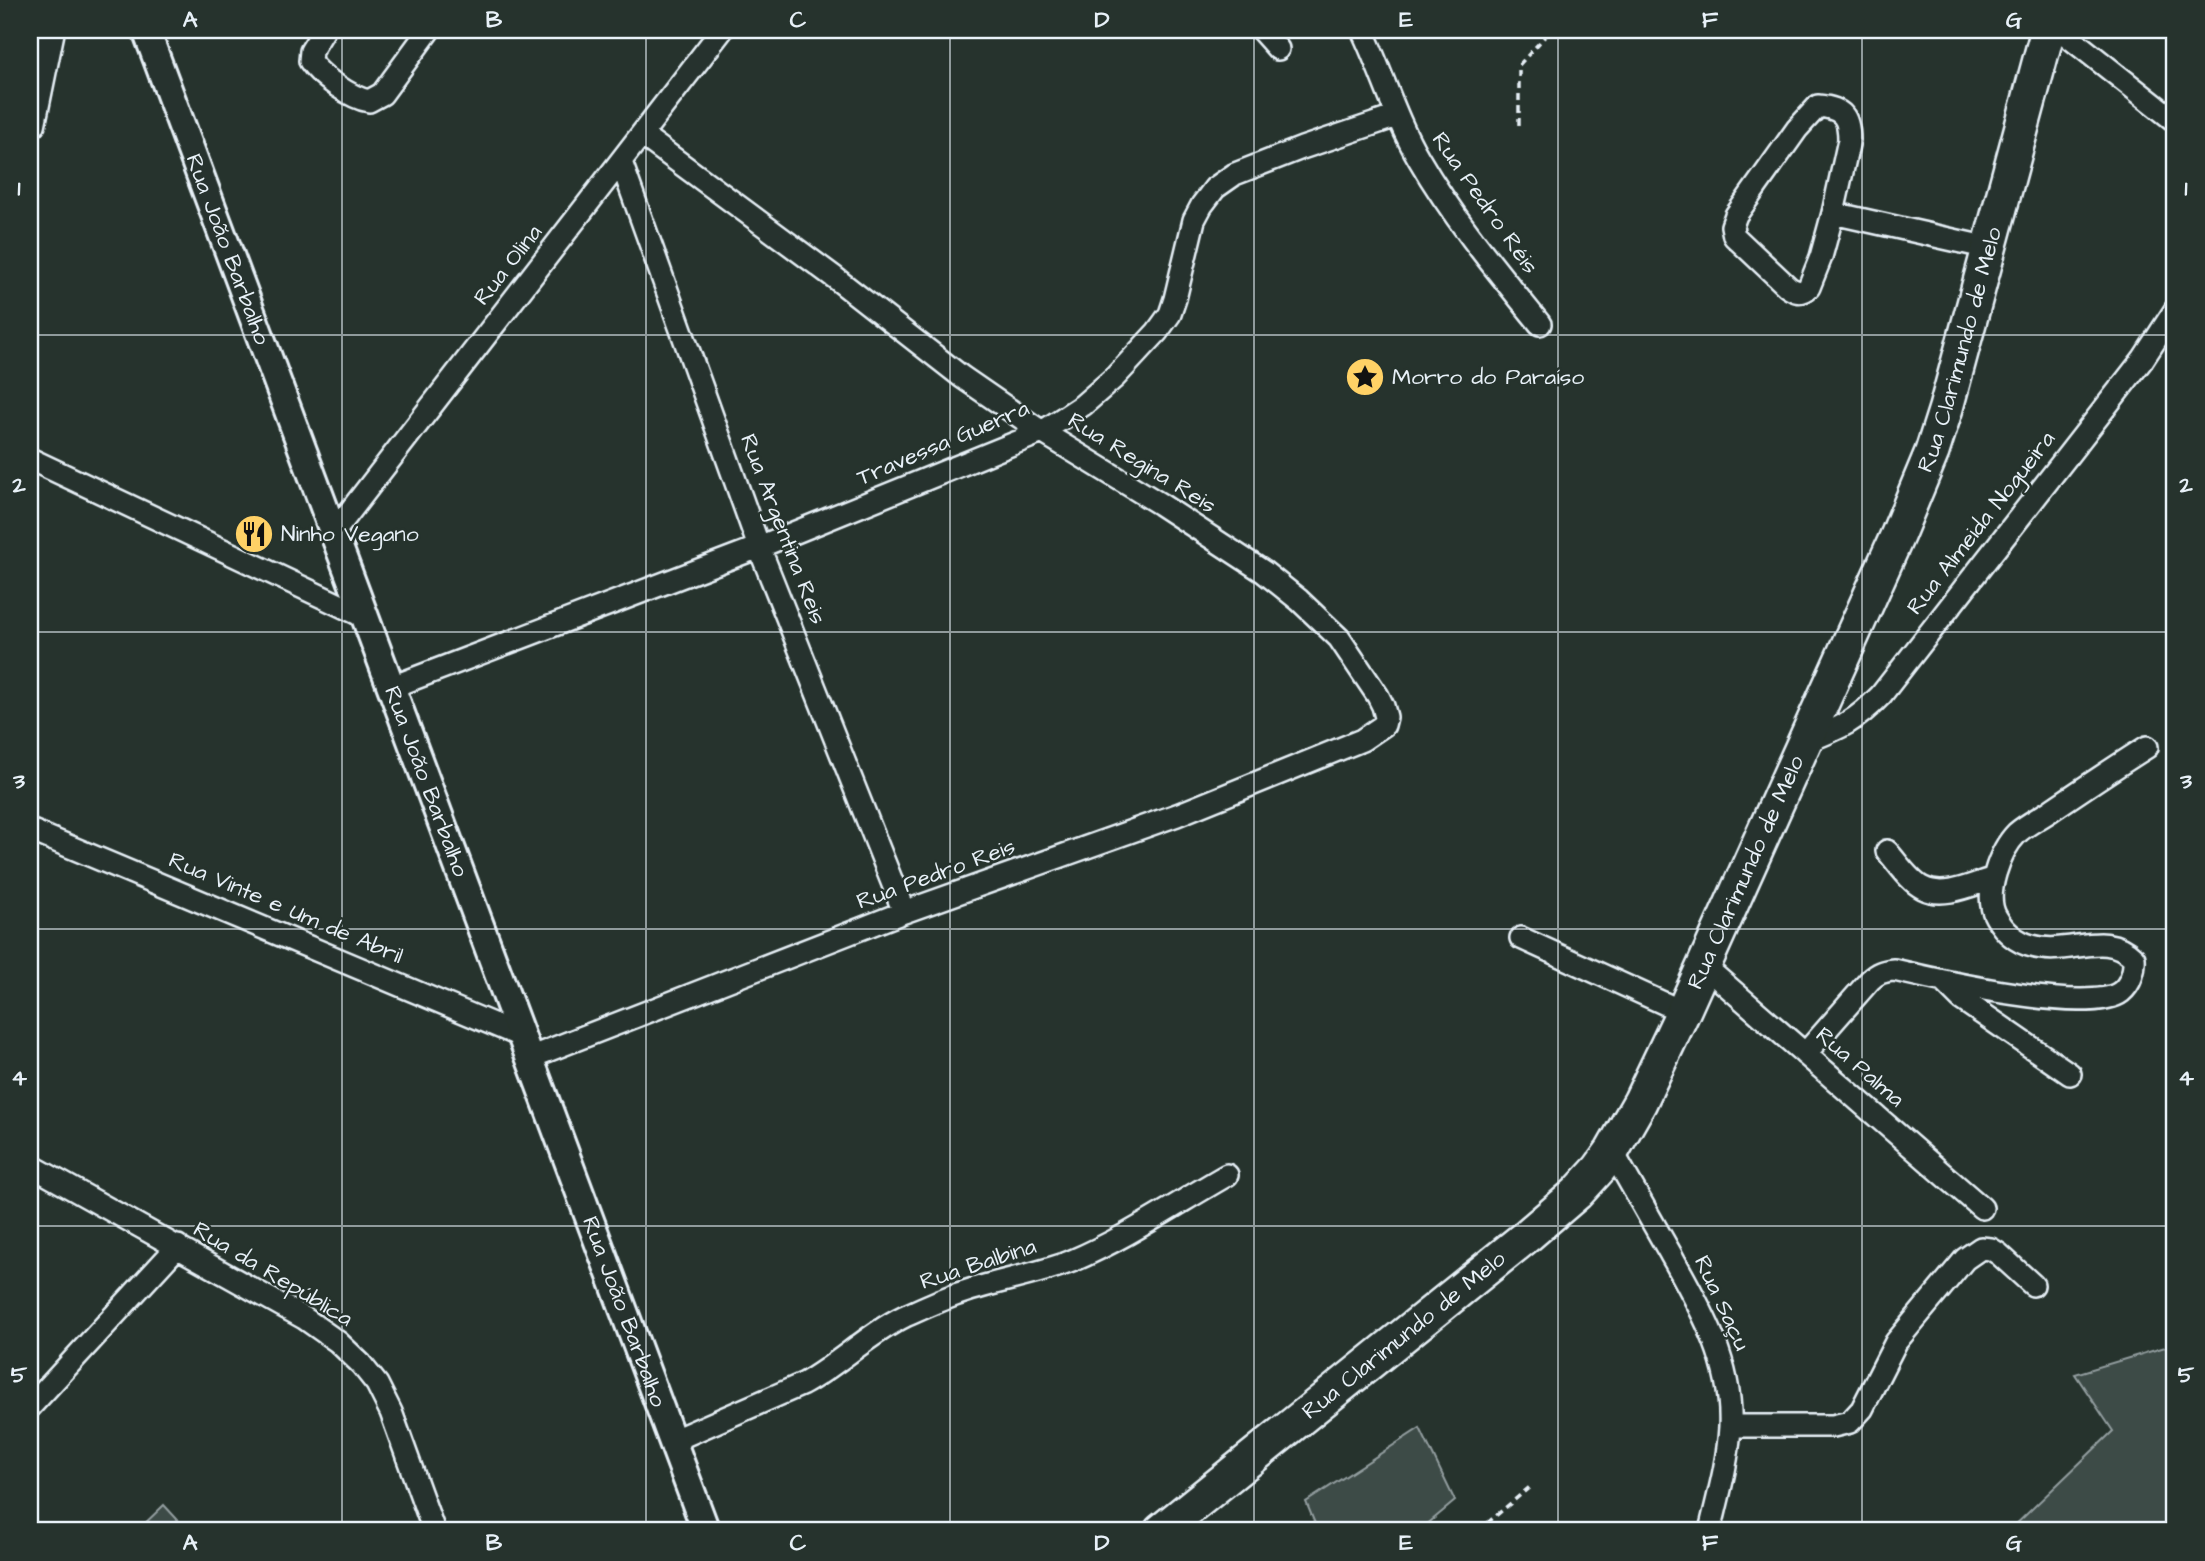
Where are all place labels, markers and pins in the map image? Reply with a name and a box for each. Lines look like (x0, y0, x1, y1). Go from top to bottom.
place icon: Morro do Paraíso (1344, 356, 1386, 398)
place label: Morro do Paraíso (1392, 361, 1584, 393)
restaurant icon: Ninho Vegano (233, 513, 275, 555)
place label: Ninho Vegano (281, 518, 419, 551)

